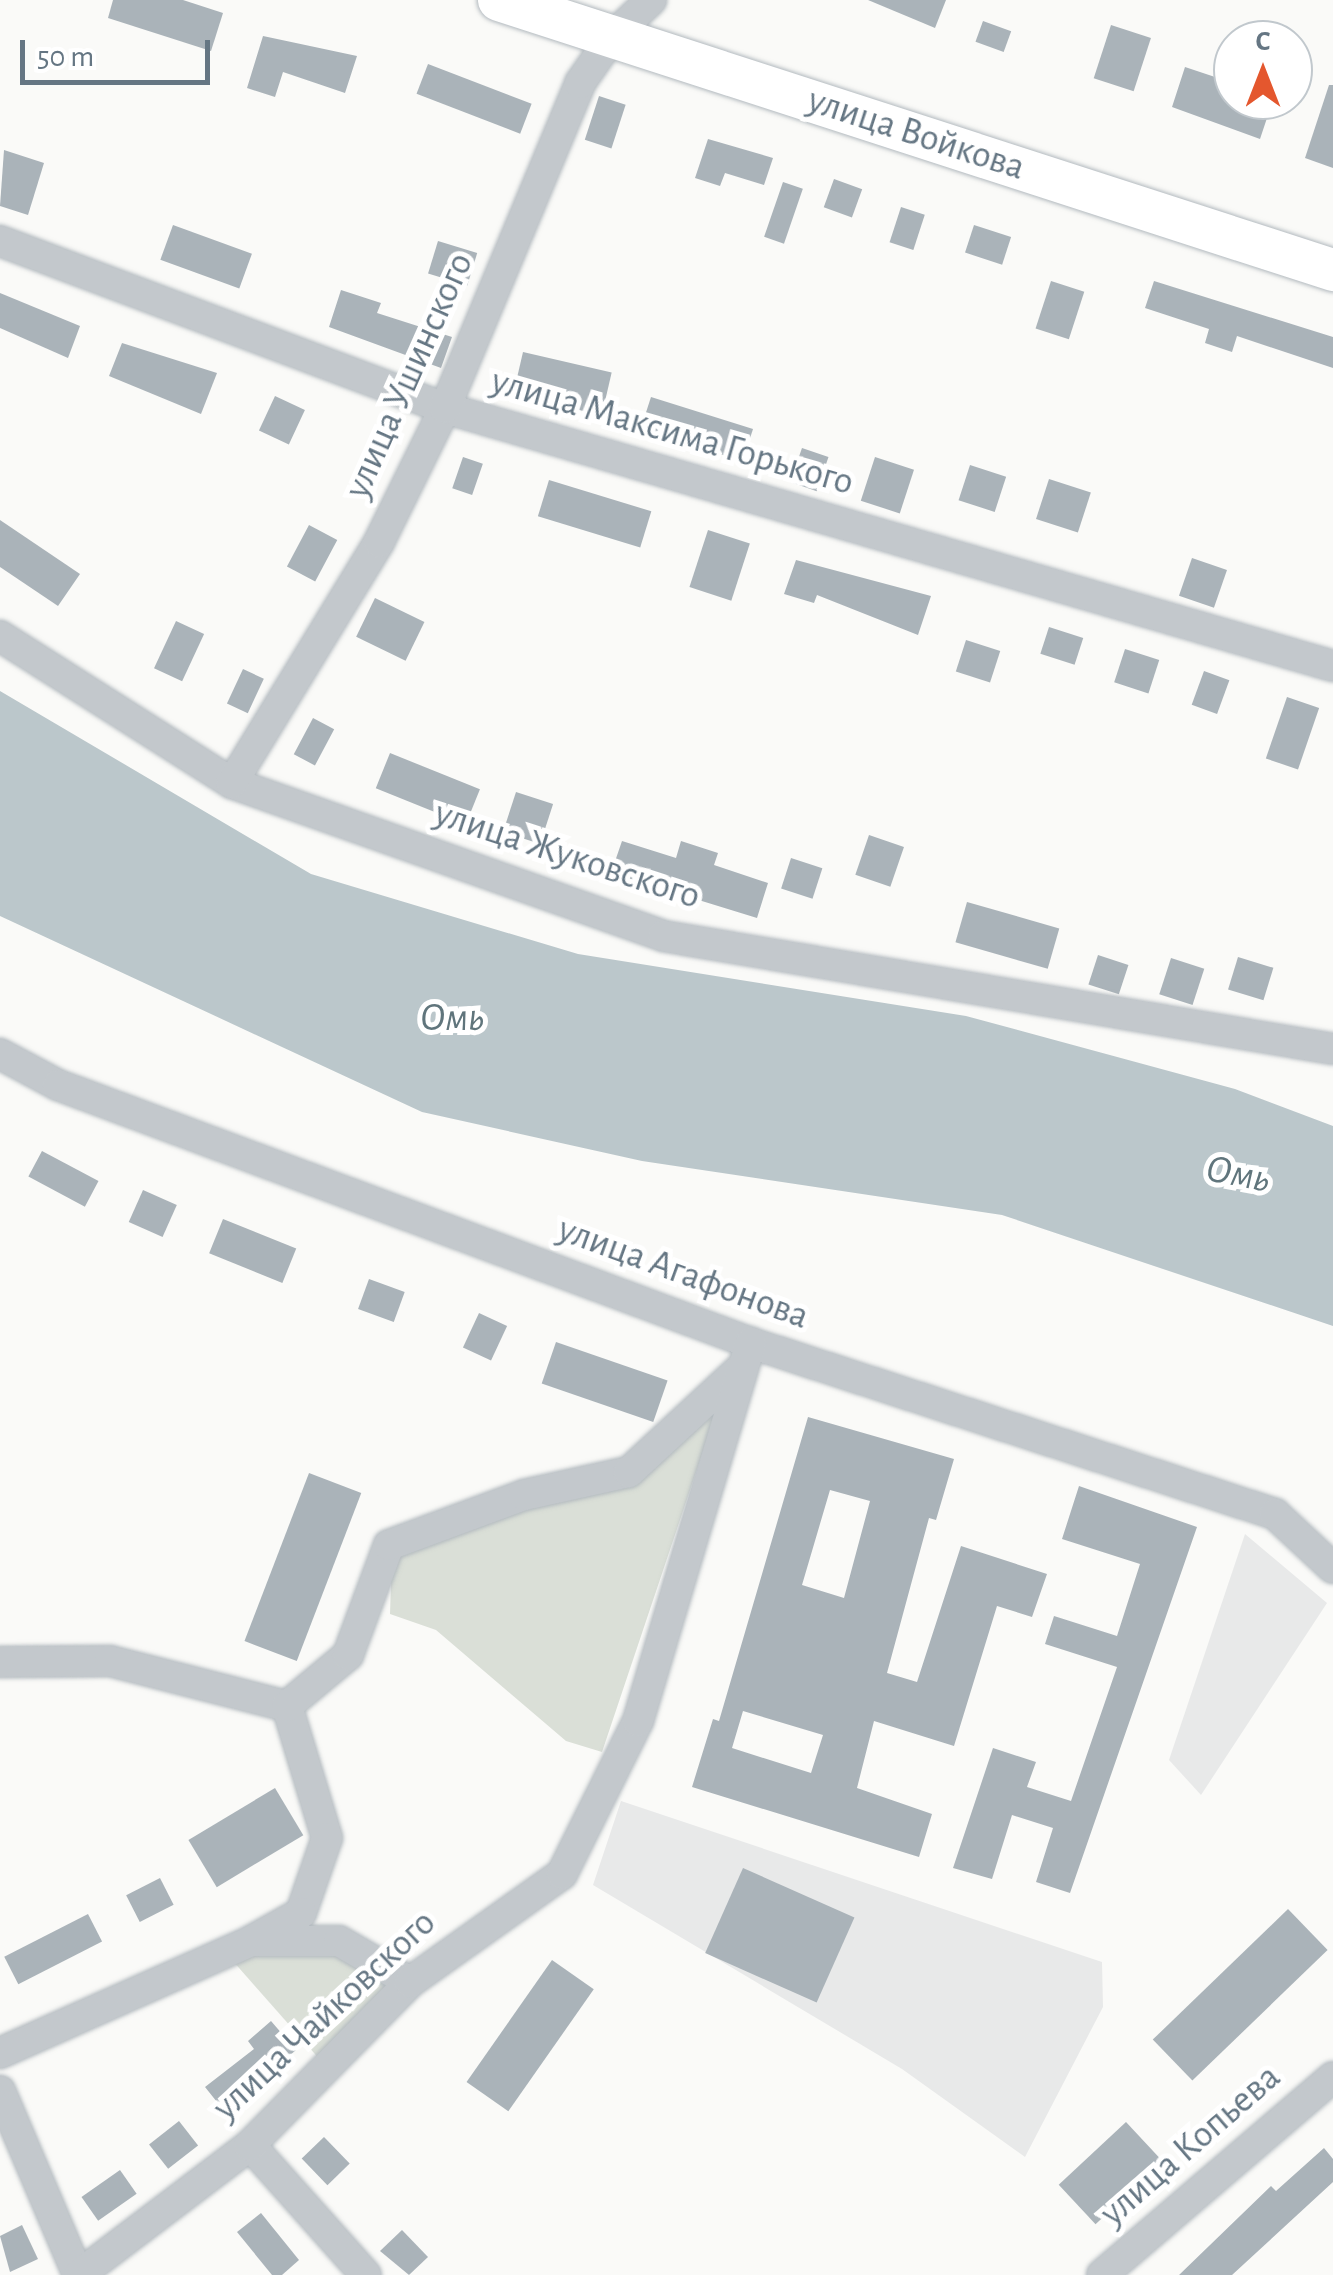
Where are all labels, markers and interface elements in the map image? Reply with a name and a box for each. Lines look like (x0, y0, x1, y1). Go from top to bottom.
scale bar (25, 20, 215, 82)
north arrow (1213, 20, 1313, 120)
text: С (1255, 28, 1271, 56)
text: 50 m (37, 42, 94, 72)
street label: улица Войкова (802, 78, 1030, 192)
street label: улица Ушинского (336, 246, 484, 506)
street label: улица Максима Горького (486, 359, 858, 507)
street label: улица Жуковского (429, 792, 705, 920)
water label: Омь (420, 994, 484, 1042)
water label: Омь (1202, 1144, 1274, 1204)
street label: улица Агафонова (551, 1208, 815, 1340)
street label: улица Чайковского (204, 1901, 446, 2131)
street label: улица Копьева (1091, 2055, 1291, 2237)

